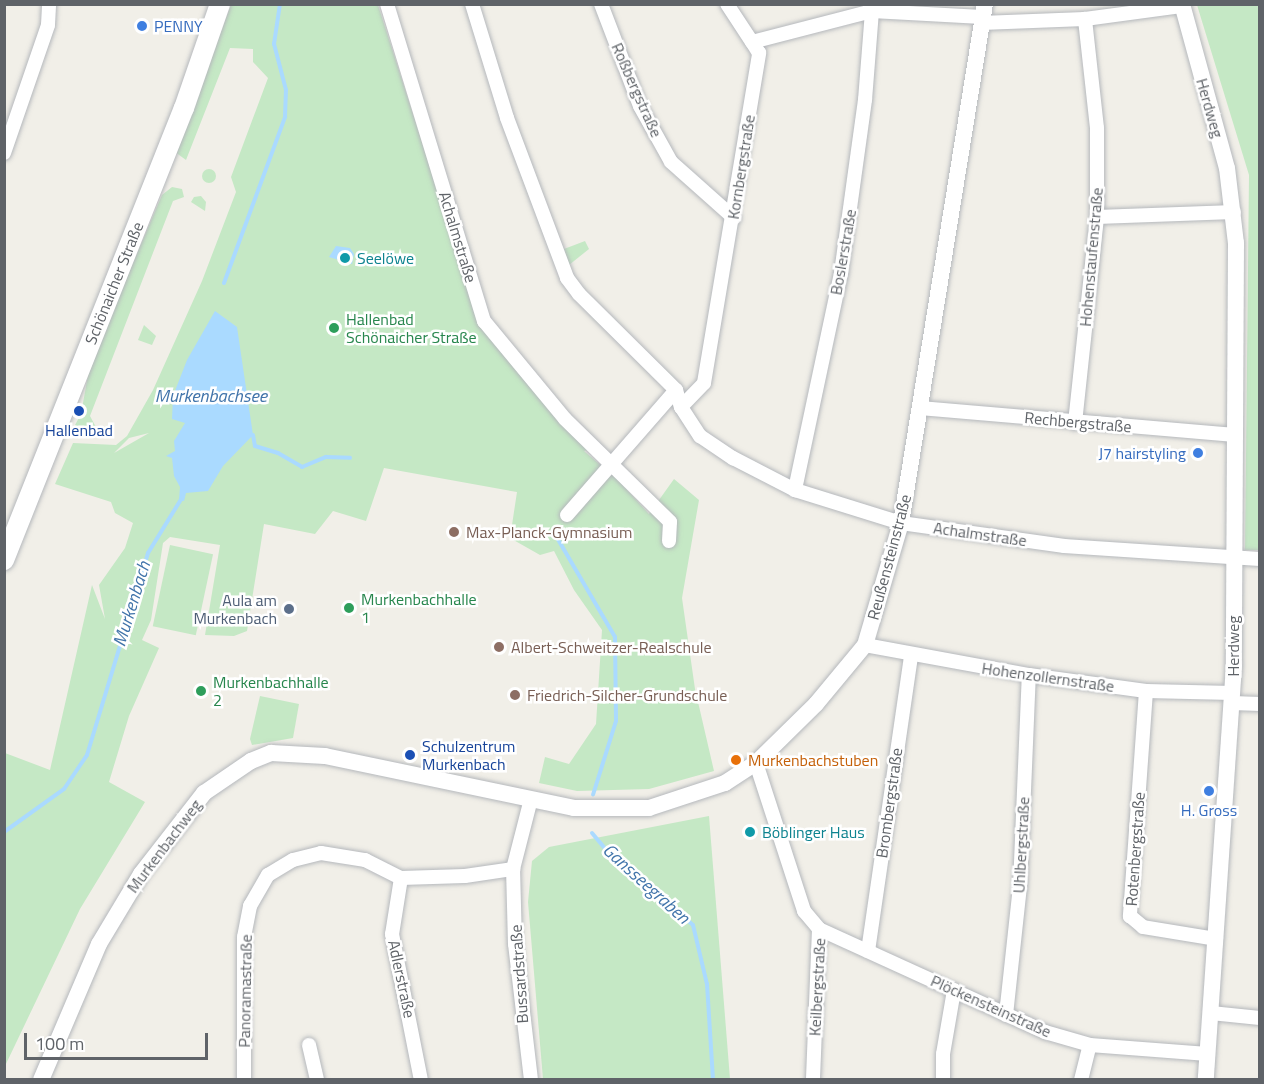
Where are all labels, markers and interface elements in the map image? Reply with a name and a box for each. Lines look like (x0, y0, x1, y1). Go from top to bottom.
place label: PENNY (154, 16, 203, 36)
marker: PENNY (135, 19, 149, 33)
street label: Roßbergstraße (608, 40, 666, 140)
street label: Herdweg (1192, 76, 1228, 140)
street label: Kornbergstraße (723, 113, 759, 221)
street label: Hohenstaufenstraße (1075, 187, 1107, 327)
street label: Achalmstraße (435, 189, 481, 285)
street label: Boslerstraße (826, 208, 860, 296)
street label: Schönaicher Straße (81, 219, 147, 347)
place label: Seelöwe (357, 248, 414, 268)
marker: Seelöwe (338, 251, 352, 265)
place label: Hallenbad Schönaicher Straße (346, 309, 476, 347)
marker: Hallenbad Schönaicher Straße (327, 321, 341, 335)
water label: Murkenbachsee (155, 385, 267, 407)
marker: Hallenbad (72, 404, 86, 418)
street label: Rechbergstraße (1024, 408, 1132, 436)
place label: Hallenbad (45, 420, 113, 440)
place label: J7 hairstyling (1098, 443, 1186, 463)
marker: J7 hairstyling (1191, 446, 1205, 460)
street label: Reußensteinstraße (863, 492, 915, 622)
street label: Achalmstraße (932, 518, 1028, 550)
place label: Max-Planck-Gymnasium (466, 522, 632, 542)
marker: Max-Planck-Gymnasium (447, 525, 461, 539)
water label: Murkenbach (109, 559, 155, 649)
place label: Murkenbachhalle 1 (361, 589, 477, 627)
place label: Aula am Murkenbach (193, 590, 277, 628)
marker: Murkenbachhalle 1 (342, 601, 356, 615)
marker: Aula am Murkenbach (282, 602, 296, 616)
street label: Herdweg (1223, 615, 1243, 677)
place label: Albert-Schweitzer-Realschule (511, 637, 711, 657)
marker: Albert-Schweitzer-Realschule (492, 640, 506, 654)
street label: Hohenzollernstraße (981, 658, 1115, 696)
place label: Murkenbachhalle 2 (213, 672, 329, 710)
marker: Murkenbachhalle 2 (194, 684, 208, 698)
place label: Friedrich-Silcher-Grundschule (527, 685, 727, 705)
marker: Friedrich-Silcher-Grundschule (508, 688, 522, 702)
place label: Schulzentrum Murkenbach (422, 736, 515, 774)
street label: Brombergstraße (872, 747, 906, 859)
marker: Schulzentrum Murkenbach (403, 748, 417, 762)
place label: Murkenbachstuben (748, 750, 878, 770)
marker: Murkenbachstuben (729, 753, 743, 767)
marker: H. Gross (1202, 784, 1216, 798)
street label: Rotenbergstraße (1121, 791, 1149, 907)
street label: Murkenbachweg (123, 796, 205, 896)
street label: Uhlbergstraße (1009, 796, 1033, 894)
place label: H. Gross (1181, 800, 1237, 820)
place label: Böblinger Haus (762, 822, 865, 842)
marker: Böblinger Haus (743, 825, 757, 839)
water label: Gansseegraben (598, 839, 694, 929)
street label: Bussardstraße (506, 924, 532, 1024)
street label: Panoramastraße (234, 934, 256, 1048)
street label: Keilbergstraße (805, 937, 829, 1037)
street label: Adlerstraße (384, 938, 420, 1020)
street label: Plöckensteinstraße (928, 971, 1054, 1041)
scale bar (27, 1021, 212, 1059)
text: 100 m (35, 1030, 84, 1057)

